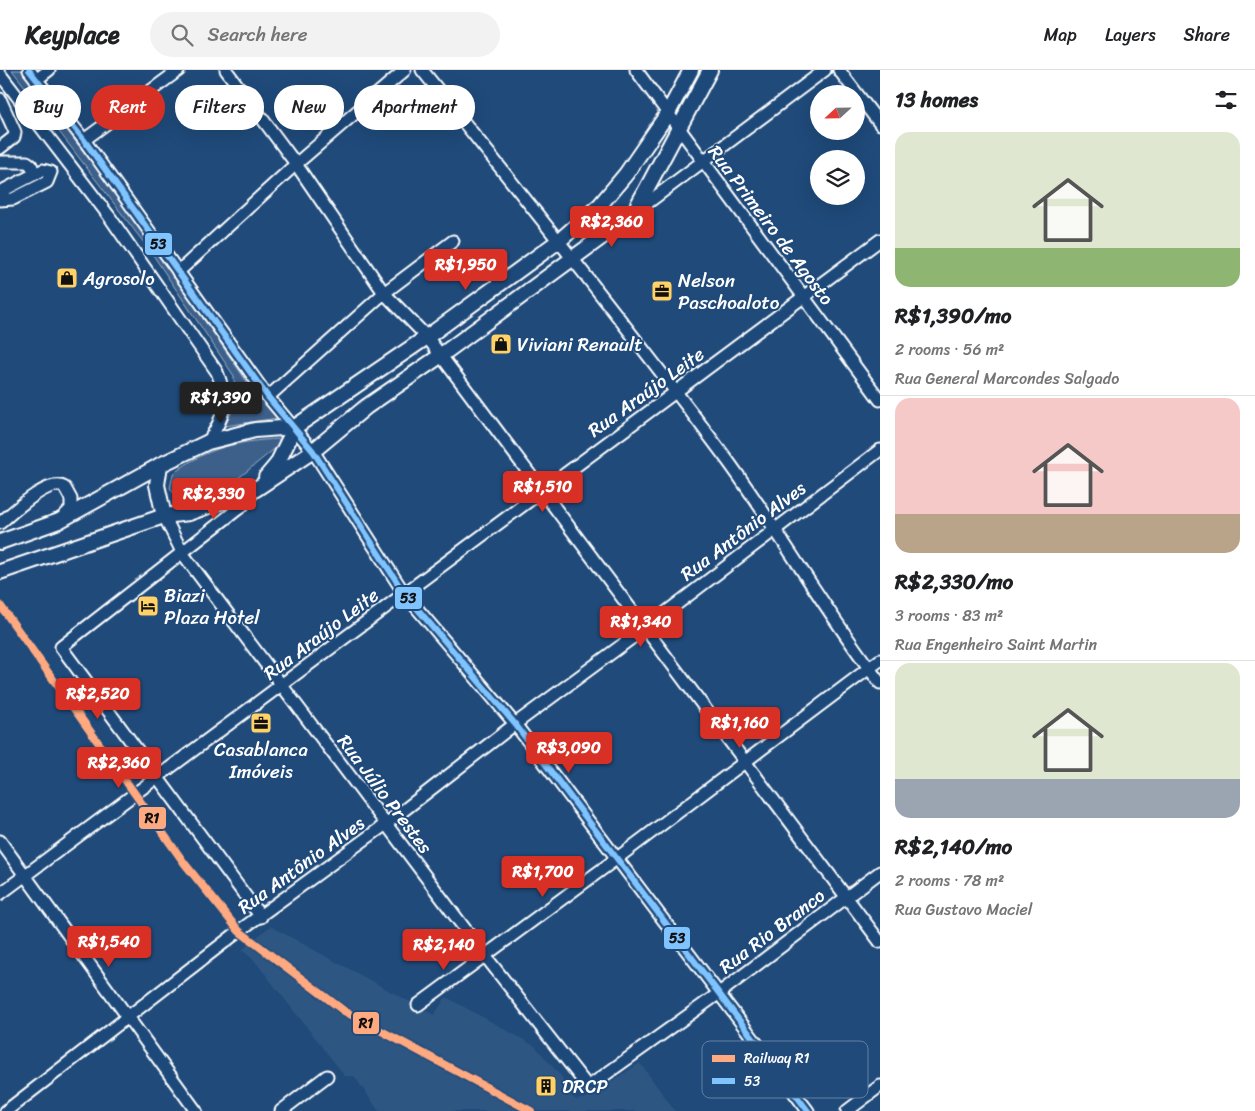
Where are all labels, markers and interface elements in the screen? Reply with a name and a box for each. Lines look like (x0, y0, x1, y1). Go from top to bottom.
search box (150, 12, 500, 57)
text: Keyplace (25, 14, 120, 56)
text: Search here (208, 18, 308, 51)
text: Map (1044, 19, 1077, 51)
text: Layers (1105, 19, 1156, 51)
text: Share (1184, 19, 1230, 51)
icon: search (168, 21, 196, 49)
text: 13 homes (895, 81, 978, 119)
chip: Buy (15, 85, 81, 130)
chip: Rent (91, 85, 165, 130)
chip: Filters (175, 85, 264, 130)
chip: New (274, 85, 344, 130)
chip: Apartment (354, 85, 475, 130)
north arrow (810, 85, 865, 140)
map controls (810, 85, 865, 205)
icon: filters (1212, 86, 1240, 114)
street label: Rua Primeiro de Agosto (699, 138, 843, 312)
button: layers (810, 150, 865, 205)
icon: home (1023, 165, 1113, 255)
pin: R$2,360 (566, 206, 658, 248)
text: R$2,360 (581, 207, 643, 236)
line badge: 53 (144, 232, 173, 256)
text: 53 (150, 232, 166, 257)
pin: R$1,950 (420, 248, 512, 291)
text: R$1,950 (435, 250, 497, 279)
place label: Agrosolo (82, 262, 155, 295)
place label: Nelson Paschoaloto (678, 264, 780, 319)
shop icon: Agrosolo (55, 266, 79, 290)
office icon: Nelson Paschoaloto (650, 279, 674, 303)
text: R$1,390/mo (895, 297, 1011, 335)
place label: Viviani Renault (517, 328, 643, 361)
shop icon: Viviani Renault (489, 332, 513, 356)
text: 2 rooms · 56 m² (895, 335, 1004, 364)
street label: Rua Araújo Leite (580, 338, 712, 446)
text: Rua General Marcondes Salgado (895, 364, 1119, 393)
pin: R$1,390 (175, 382, 267, 424)
text: R$1,390 (191, 383, 251, 412)
icon: home (1023, 430, 1113, 520)
pin: R$1,510 (497, 470, 589, 513)
text: R$1,510 (514, 472, 572, 501)
street label: Rua Antônio Alves (673, 472, 813, 590)
pin: R$2,330 (168, 478, 260, 520)
text: R$2,330 (183, 479, 245, 508)
text: R$2,330/mo (895, 563, 1013, 601)
place label: Biazi Plaza Hotel (164, 579, 260, 634)
street label: Rua Araújo Leite (256, 579, 386, 689)
line badge: 53 (394, 586, 423, 610)
text: 53 (400, 586, 416, 611)
hotel icon: Biazi Plaza Hotel (136, 594, 160, 618)
text: 3 rooms · 83 m² (895, 601, 1003, 630)
pin: R$1,340 (595, 606, 687, 648)
text: R$1,340 (611, 607, 671, 636)
text: Rua Engenheiro Saint Martin (895, 630, 1097, 659)
pin: R$2,520 (52, 678, 144, 720)
text: R$2,520 (66, 679, 130, 708)
icon: home (1023, 695, 1113, 785)
pin: R$1,160 (694, 706, 786, 749)
text: R$1,160 (711, 708, 769, 737)
office icon: Casablanca Imóveis (249, 711, 273, 735)
street label: Rua Júlio Prestes (329, 727, 441, 861)
pin: R$3,090 (523, 732, 615, 774)
place label: Casablanca Imóveis (214, 733, 308, 788)
text: R$3,090 (537, 733, 601, 762)
pin: R$2,360 (73, 746, 165, 789)
text: R$2,360 (88, 748, 150, 777)
line badge: R1 (138, 806, 167, 830)
text: R1 (144, 806, 159, 831)
street label: Rua Antônio Alves (230, 807, 372, 923)
text: R$2,140/mo (895, 828, 1012, 866)
pin: R$1,700 (497, 856, 589, 898)
text: R$1,700 (512, 857, 574, 886)
text: 2 rooms · 78 m² (895, 866, 1004, 895)
street label: Rua Rio Branco (712, 880, 832, 982)
text: Rua Gustavo Maciel (895, 895, 1032, 924)
pin: R$1,540 (63, 926, 155, 968)
line badge: 53 (663, 926, 691, 950)
text: 53 (669, 926, 685, 951)
text: R$1,540 (78, 927, 140, 956)
pin: R$2,140 (398, 928, 490, 971)
text: R$2,140 (414, 930, 475, 959)
line badge: R1 (352, 1011, 380, 1035)
text: R1 (358, 1011, 373, 1036)
legend (702, 1041, 868, 1098)
text: Railway R1 (744, 1046, 809, 1071)
text: 53 (744, 1069, 761, 1094)
place label: DRCP (562, 1070, 608, 1103)
building icon: DRCP (534, 1074, 558, 1098)

